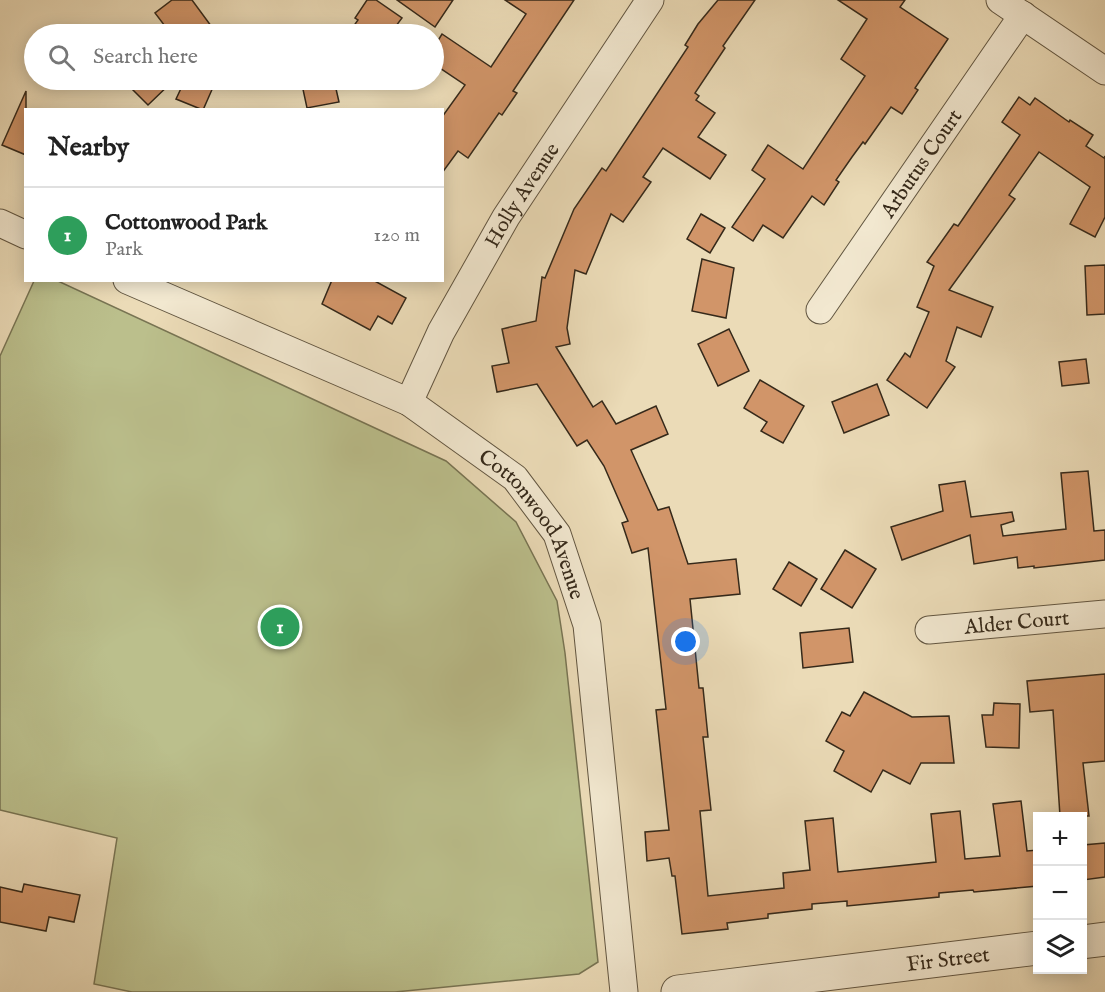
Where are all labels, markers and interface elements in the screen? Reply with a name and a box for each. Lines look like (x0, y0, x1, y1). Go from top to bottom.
search box (24, 24, 444, 90)
icon: search (45, 41, 78, 74)
text: Search here (93, 43, 198, 71)
street label: Arbutus Court (875, 105, 969, 225)
text: Nearby (48, 131, 129, 164)
street label: Holly Avenue (479, 138, 567, 253)
text: Cottonwood Park (105, 209, 267, 237)
text: 1 (64, 223, 71, 248)
text: 120 m (374, 223, 420, 248)
text: Park (105, 237, 143, 262)
street label: Cottonwood Avenue (473, 444, 590, 604)
pin: 1 (260, 604, 300, 650)
street label: Alder Court (962, 605, 1070, 642)
your location (671, 627, 700, 656)
map controls (1033, 812, 1087, 974)
button: + (1033, 812, 1087, 866)
button: − (1033, 866, 1087, 920)
button: layers (1033, 920, 1087, 974)
street label: Fir Street (905, 942, 991, 979)

